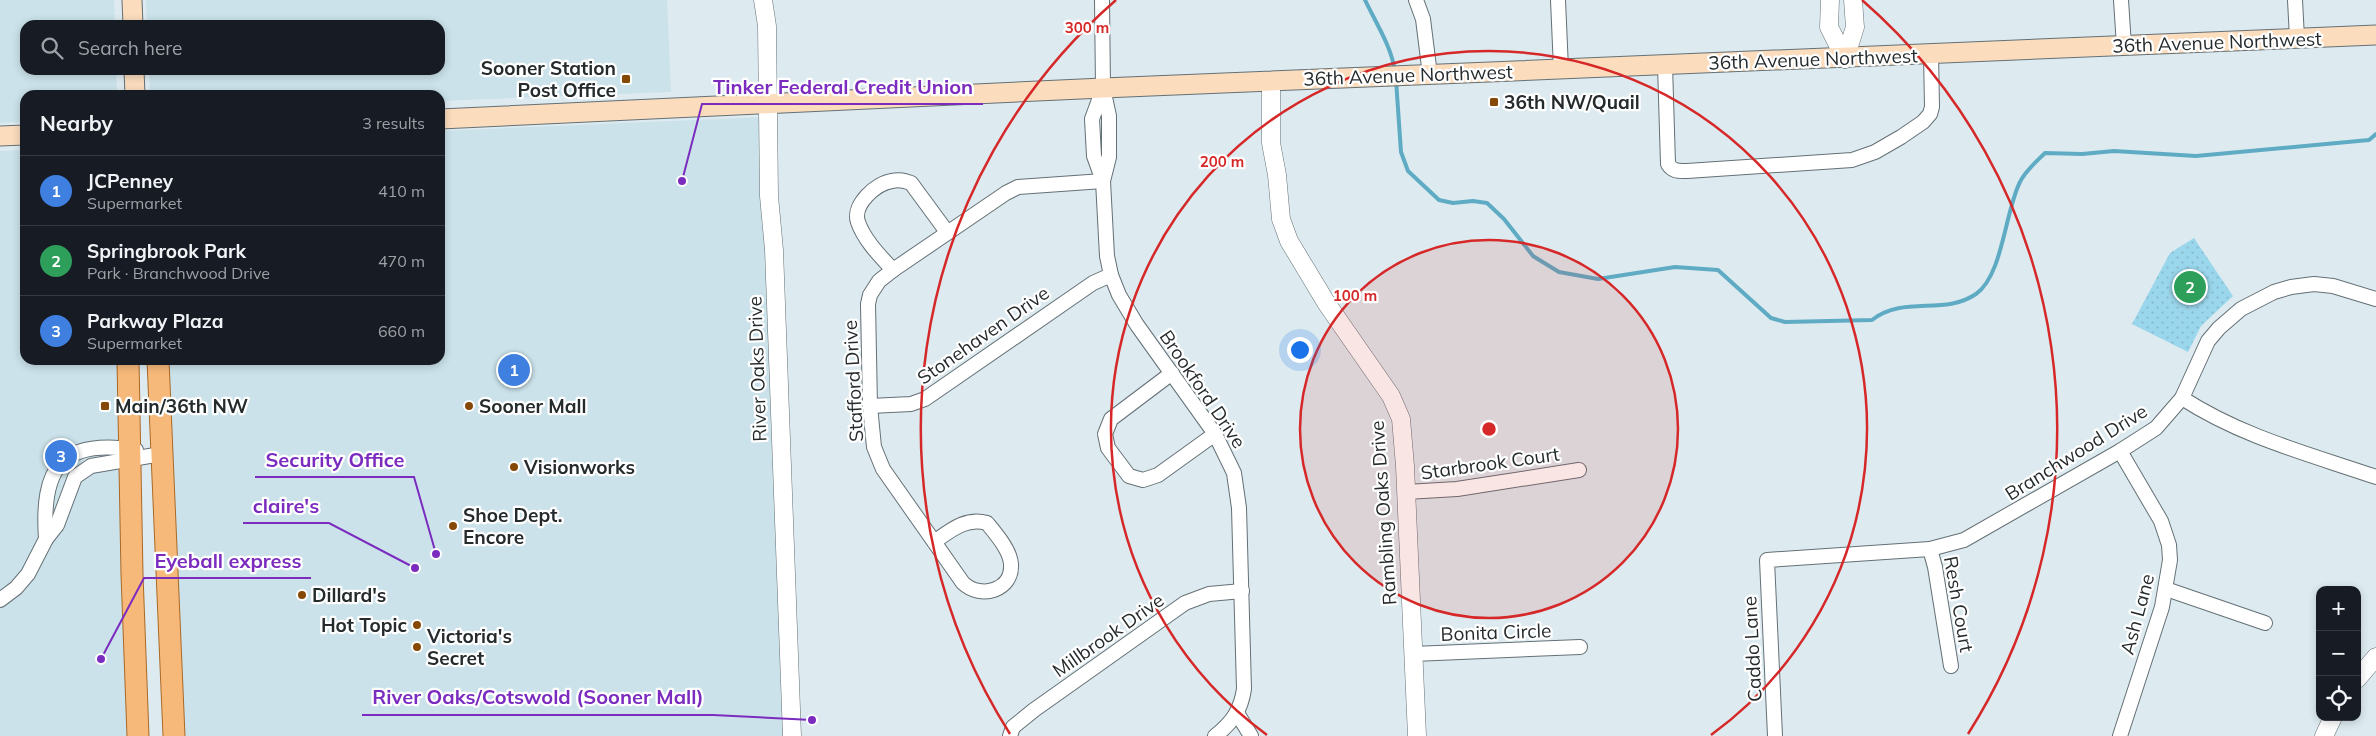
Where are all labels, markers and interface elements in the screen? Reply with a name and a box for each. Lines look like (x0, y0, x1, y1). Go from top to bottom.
text: 300 m (1065, 18, 1109, 37)
search box (20, 20, 445, 75)
street label: 36th Avenue Northwest (2112, 26, 2322, 58)
icon: search (38, 34, 66, 62)
text: Search here (78, 36, 182, 60)
street label: 36th Avenue Northwest (1708, 43, 1918, 75)
place label: Sooner Station Post Office (481, 56, 616, 102)
street label: 36th Avenue Northwest (1303, 59, 1513, 91)
callout: Tinker Federal Credit Union (702, 69, 983, 104)
marker: Sooner Station Post Office (620, 73, 632, 85)
text: Tinker Federal Credit Union (713, 74, 973, 99)
place label: 36th NW/Quail (1504, 90, 1640, 114)
marker: 36th NW/Quail (1488, 96, 1500, 108)
text: Nearby (40, 110, 113, 136)
text: 3 results (362, 113, 425, 133)
text: 200 m (1200, 152, 1244, 171)
text: JCPenney (87, 169, 173, 193)
text: 1 (51, 181, 61, 201)
text: 410 m (378, 181, 425, 201)
text: Supermarket (87, 193, 182, 213)
text: Springbrook Park (87, 239, 246, 263)
text: 2 (51, 251, 61, 271)
text: 470 m (378, 251, 425, 271)
text: Park · Branchwood Drive (87, 263, 270, 283)
pin: 2 (2174, 268, 2206, 306)
street label: Stonehaven Drive (912, 281, 1054, 389)
text: 100 m (1333, 286, 1377, 305)
street label: River Oaks Drive (742, 296, 772, 442)
text: Parkway Plaza (87, 309, 223, 333)
street label: Stafford Drive (838, 319, 868, 443)
text: 3 (51, 321, 61, 341)
text: 660 m (378, 321, 425, 341)
street label: Brookford Drive (1155, 325, 1251, 453)
text: Supermarket (87, 333, 182, 353)
your location (1287, 337, 1313, 363)
pin: 1 (498, 351, 530, 389)
place label: Main/36th NW (115, 394, 248, 418)
place label: Sooner Mall (479, 394, 587, 418)
street label: Branchwood Drive (2001, 399, 2151, 505)
marker: Main/36th NW (99, 400, 111, 412)
marker: Sooner Mall (463, 400, 475, 412)
street label: Rambling Oaks Drive (1365, 420, 1401, 606)
centre of rings (1480, 420, 1498, 438)
pin: 3 (45, 437, 77, 475)
street label: Starbrook Court (1419, 441, 1561, 485)
callout: Security Office (255, 442, 414, 477)
text: Security Office (265, 447, 405, 472)
place label: Visionworks (523, 455, 635, 479)
marker: Visionworks (508, 461, 520, 473)
callout: claire's (243, 488, 329, 523)
text: claire's (253, 493, 319, 518)
place label: Shoe Dept. Encore (463, 503, 562, 549)
marker: Shoe Dept. Encore (447, 520, 459, 532)
callout: Eyeball express (144, 543, 311, 578)
text: Eyeball express (154, 548, 302, 573)
street label: Resh Court (1939, 554, 1979, 654)
street label: Ash Lane (2115, 571, 2159, 657)
place label: Dillard's (312, 583, 386, 607)
map controls (2316, 586, 2361, 721)
button: + (2316, 586, 2361, 631)
street label: Millbrook Drive (1048, 588, 1168, 682)
marker: Dillard's (296, 589, 308, 601)
street label: Caddo Lane (1737, 595, 1767, 703)
place label: Hot Topic (321, 613, 407, 637)
street label: Bonita Circle (1440, 618, 1552, 646)
marker: Hot Topic (411, 619, 423, 631)
place label: Victoria's Secret (426, 624, 512, 670)
button: − (2316, 631, 2361, 676)
marker: Victoria's Secret (411, 641, 423, 653)
button: locate (2316, 676, 2361, 721)
callout: River Oaks/Cotswold (Sooner Mall) (362, 680, 713, 715)
text: River Oaks/Cotswold (Sooner Mall) (372, 684, 704, 709)

